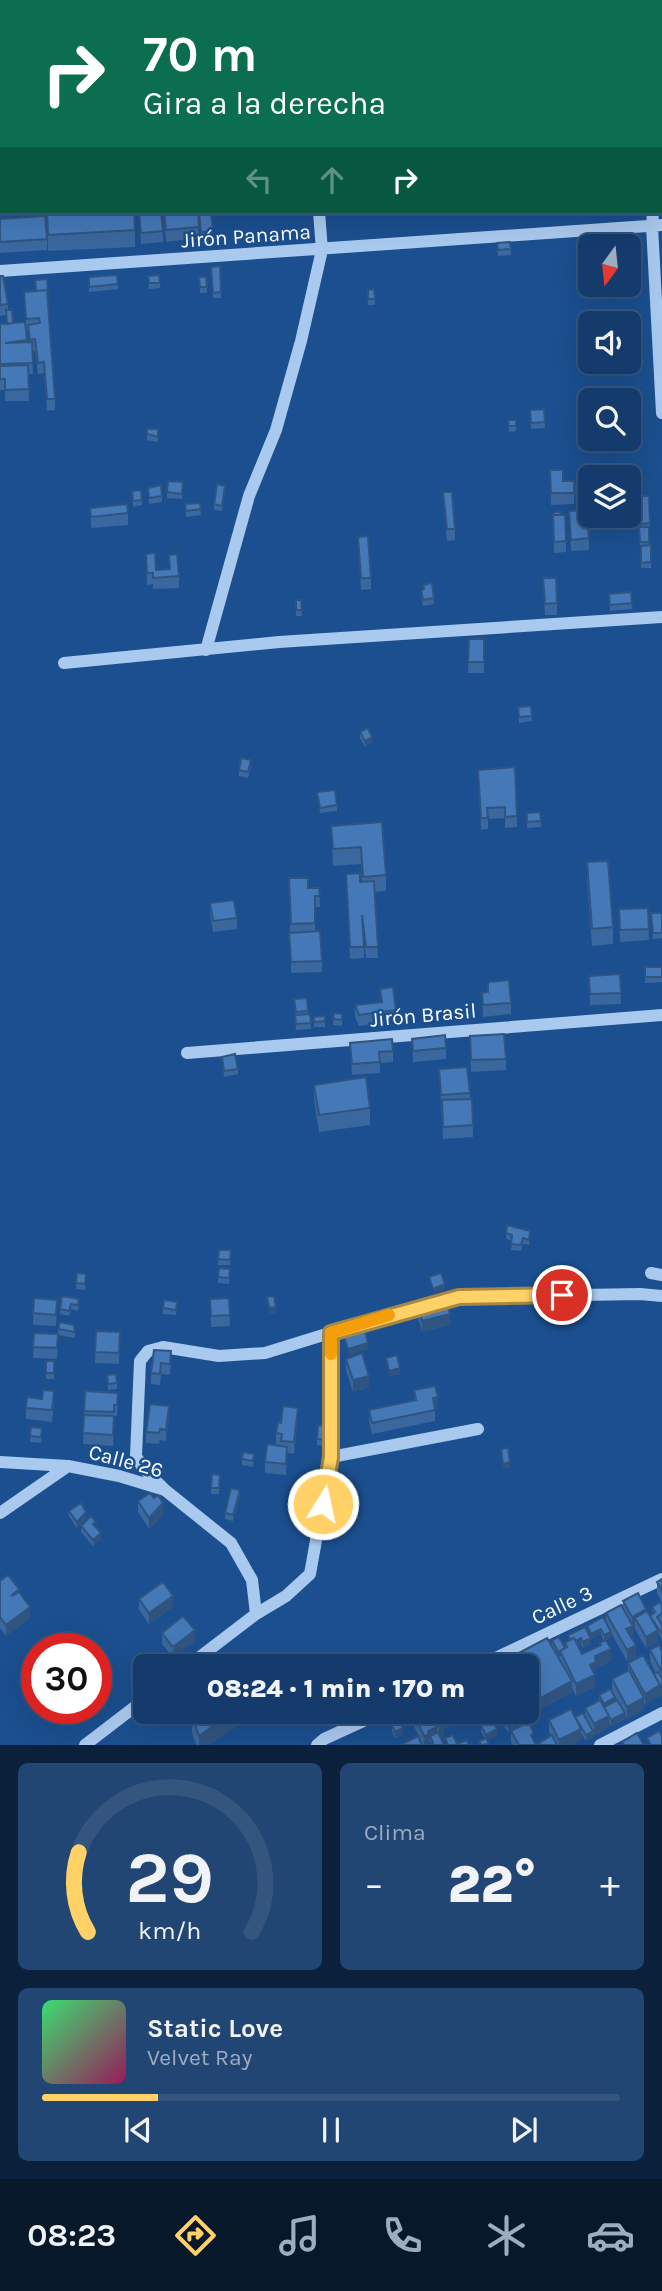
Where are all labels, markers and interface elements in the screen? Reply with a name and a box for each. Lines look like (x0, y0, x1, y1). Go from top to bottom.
text: 70 m (143, 26, 257, 83)
icon: right (28, 28, 119, 119)
text: Gira a la derecha (143, 85, 386, 122)
icon: left (240, 161, 278, 199)
icon: ahead (313, 161, 351, 199)
icon: right (386, 161, 424, 199)
street label: Jirón Panama (180, 219, 312, 253)
north arrow (578, 234, 640, 298)
map controls (578, 234, 641, 528)
button: sound (578, 311, 641, 374)
button: search (578, 388, 641, 451)
button: layers (578, 465, 641, 528)
street label: Jirón Brasil (369, 998, 477, 1032)
pin (532, 1265, 592, 1325)
icon: arrive (543, 1276, 581, 1314)
street label: Calle 26 (86, 1440, 166, 1482)
position arrow (286, 1467, 360, 1541)
street label: Calle 3 (528, 1581, 596, 1629)
speed limit sign: 30 (21, 1633, 112, 1724)
text: 08:24 · 1 min · 170 m (207, 1673, 465, 1704)
text: Clima (364, 1819, 426, 1846)
text: 29 (126, 1836, 214, 1921)
text: 22° (448, 1854, 536, 1915)
text: − (364, 1862, 384, 1907)
text: + (600, 1862, 620, 1907)
text: km/h (138, 1916, 202, 1945)
text: Static Love (147, 2013, 283, 2044)
text: Velvet Ray (147, 2044, 252, 2071)
icon: previous (119, 2111, 157, 2149)
icon: pause (312, 2111, 350, 2149)
icon: next (505, 2111, 543, 2149)
icon: directions (171, 2211, 220, 2260)
icon: music (275, 2211, 324, 2260)
icon: phone (378, 2211, 427, 2260)
icon: climate (482, 2211, 531, 2260)
icon: car (586, 2211, 635, 2260)
text: 08:23 (27, 2217, 116, 2254)

